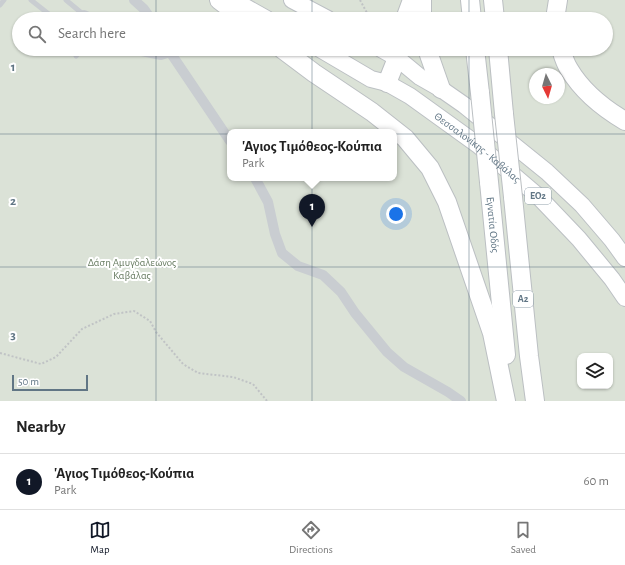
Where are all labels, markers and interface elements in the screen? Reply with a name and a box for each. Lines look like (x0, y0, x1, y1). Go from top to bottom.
search box (12, 12, 613, 56)
icon: search (26, 23, 48, 45)
text: Search here (58, 26, 126, 41)
text: 1 (11, 61, 15, 74)
north arrow (529, 68, 565, 104)
street label: Θεσσαλονίκης - Καβάλας (433, 110, 523, 184)
popup (227, 129, 397, 181)
text: 'Αγιος Τιμόθεος-Κούπια (242, 139, 382, 154)
text: Park (242, 157, 264, 170)
road number: ΕΟ2 (525, 188, 551, 204)
pin: 1 (299, 194, 325, 227)
text: 2 (10, 195, 16, 208)
street label: Εγνατία Οδός (485, 196, 501, 253)
your location (386, 204, 406, 224)
park label: Δάση Αμυγδαλεώνος Καβάλας (88, 257, 176, 281)
road number: Α2 (513, 291, 533, 307)
text: 3 (10, 329, 16, 342)
map controls (577, 353, 613, 389)
button: layers (577, 353, 613, 389)
scale bar (12, 373, 88, 392)
text: 50 m (18, 376, 39, 387)
text: Nearby (16, 418, 66, 435)
text: 'Αγιος Τιμόθεος-Κούπια (54, 466, 194, 481)
text: 1 (27, 475, 31, 488)
text: 60 m (583, 475, 609, 488)
text: Park (54, 484, 76, 497)
tab: Map (89, 519, 111, 556)
tab: Directions (289, 519, 333, 556)
tab: Saved (511, 519, 536, 556)

